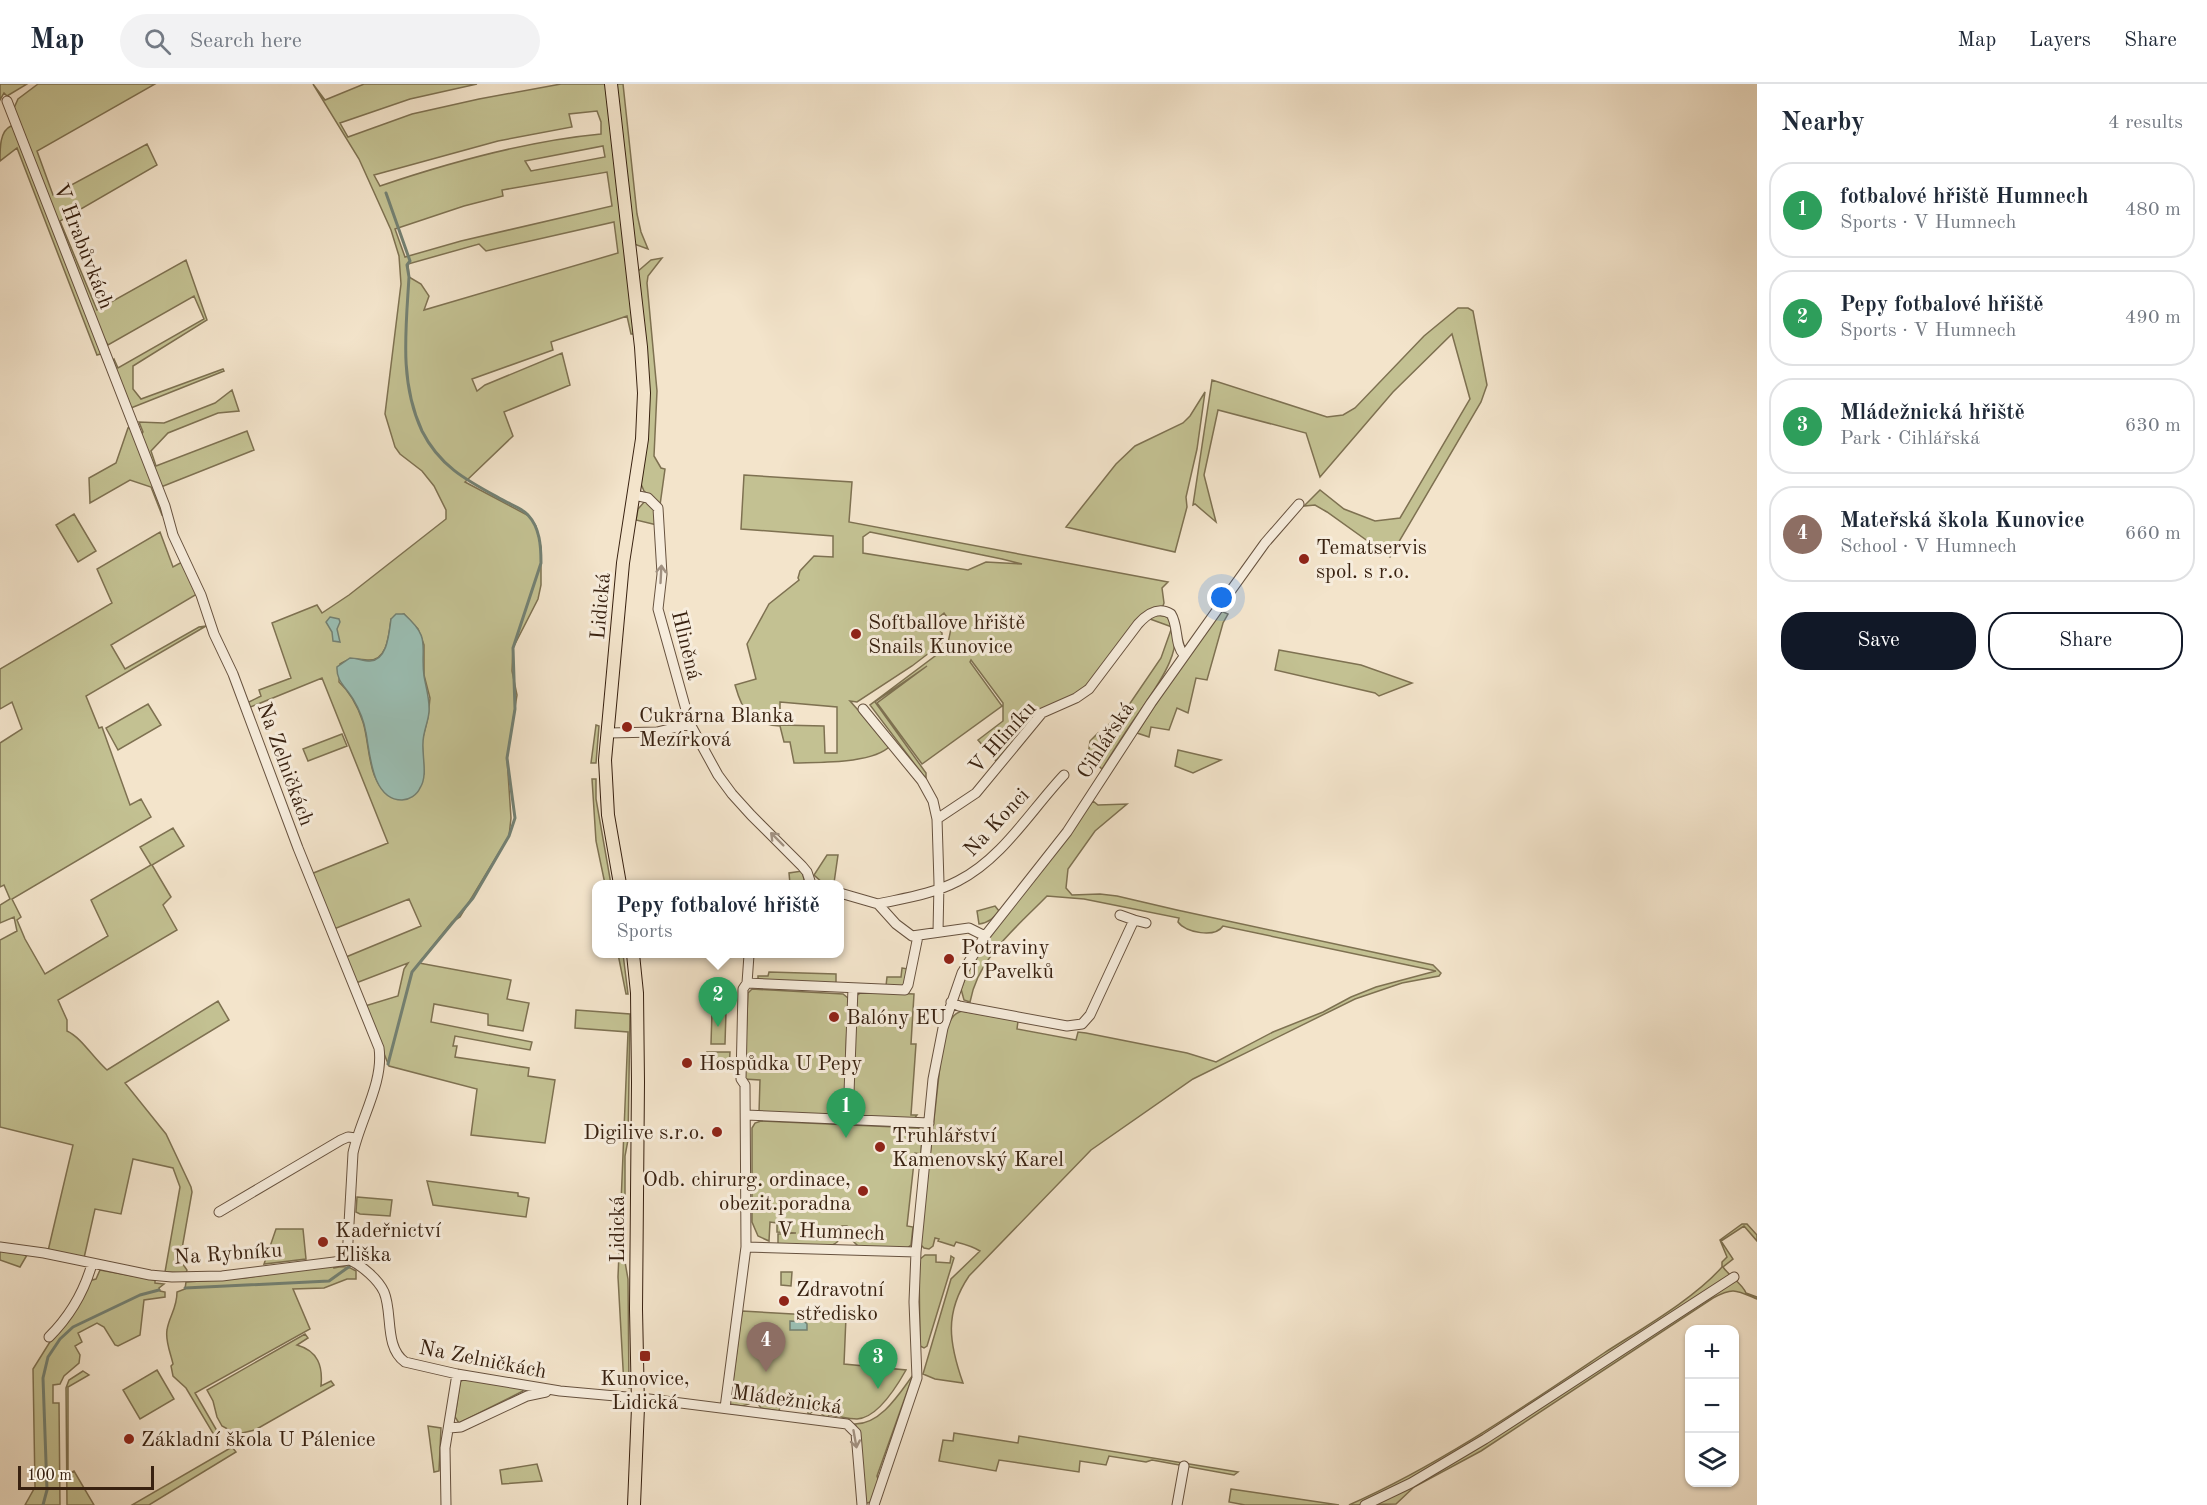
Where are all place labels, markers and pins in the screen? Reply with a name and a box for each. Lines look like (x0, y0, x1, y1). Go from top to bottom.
place label: Tematservis spol. s r.o. (1316, 538, 1427, 583)
marker: Tematservis spol. s r.o. (1297, 552, 1311, 566)
place label: Softballove hřiště Snails Kunovice (868, 613, 1025, 658)
marker: Softballove hřiště Snails Kunovice (849, 627, 863, 641)
place label: Cukrárna Blanka Mezírková (639, 706, 794, 751)
marker: Cukrárna Blanka Mezírková (620, 720, 634, 734)
place label: Potraviny U Pavelků (961, 938, 1054, 983)
marker: Potraviny U Pavelků (942, 952, 956, 966)
pin: 2 (698, 978, 738, 1027)
place label: Balóny EU (846, 1008, 946, 1029)
marker: Balóny EU (827, 1010, 841, 1024)
place label: Hospůdka U Pepy (699, 1054, 862, 1075)
marker: Hospůdka U Pepy (680, 1056, 694, 1070)
pin: 1 (826, 1088, 866, 1138)
place label: Digilive s.r.o. (583, 1123, 705, 1144)
marker: Digilive s.r.o. (710, 1125, 724, 1139)
place label: Truhlářství Kamenovský Karel (892, 1126, 1064, 1171)
marker: Truhlářství Kamenovský Karel (873, 1140, 887, 1154)
place label: Odb. chirurg. ordinace, obezit.poradna (643, 1170, 851, 1215)
marker: Odb. chirurg. ordinace, obezit.poradna (856, 1184, 870, 1198)
place label: Kadeřnictví Eliška (335, 1221, 441, 1266)
marker: Kadeřnictví Eliška (316, 1235, 330, 1249)
place label: Zdravotní středisko (796, 1280, 884, 1325)
marker: Zdravotní středisko (777, 1294, 791, 1308)
pin: 4 (746, 1322, 786, 1372)
pin: 3 (858, 1340, 898, 1389)
marker: Kunovice, Lidická (638, 1349, 652, 1363)
place label: Kunovice, Lidická (600, 1369, 690, 1414)
place label: Základní škola U Pálenice (141, 1430, 375, 1451)
marker: Základní škola U Pálenice (122, 1432, 136, 1446)

